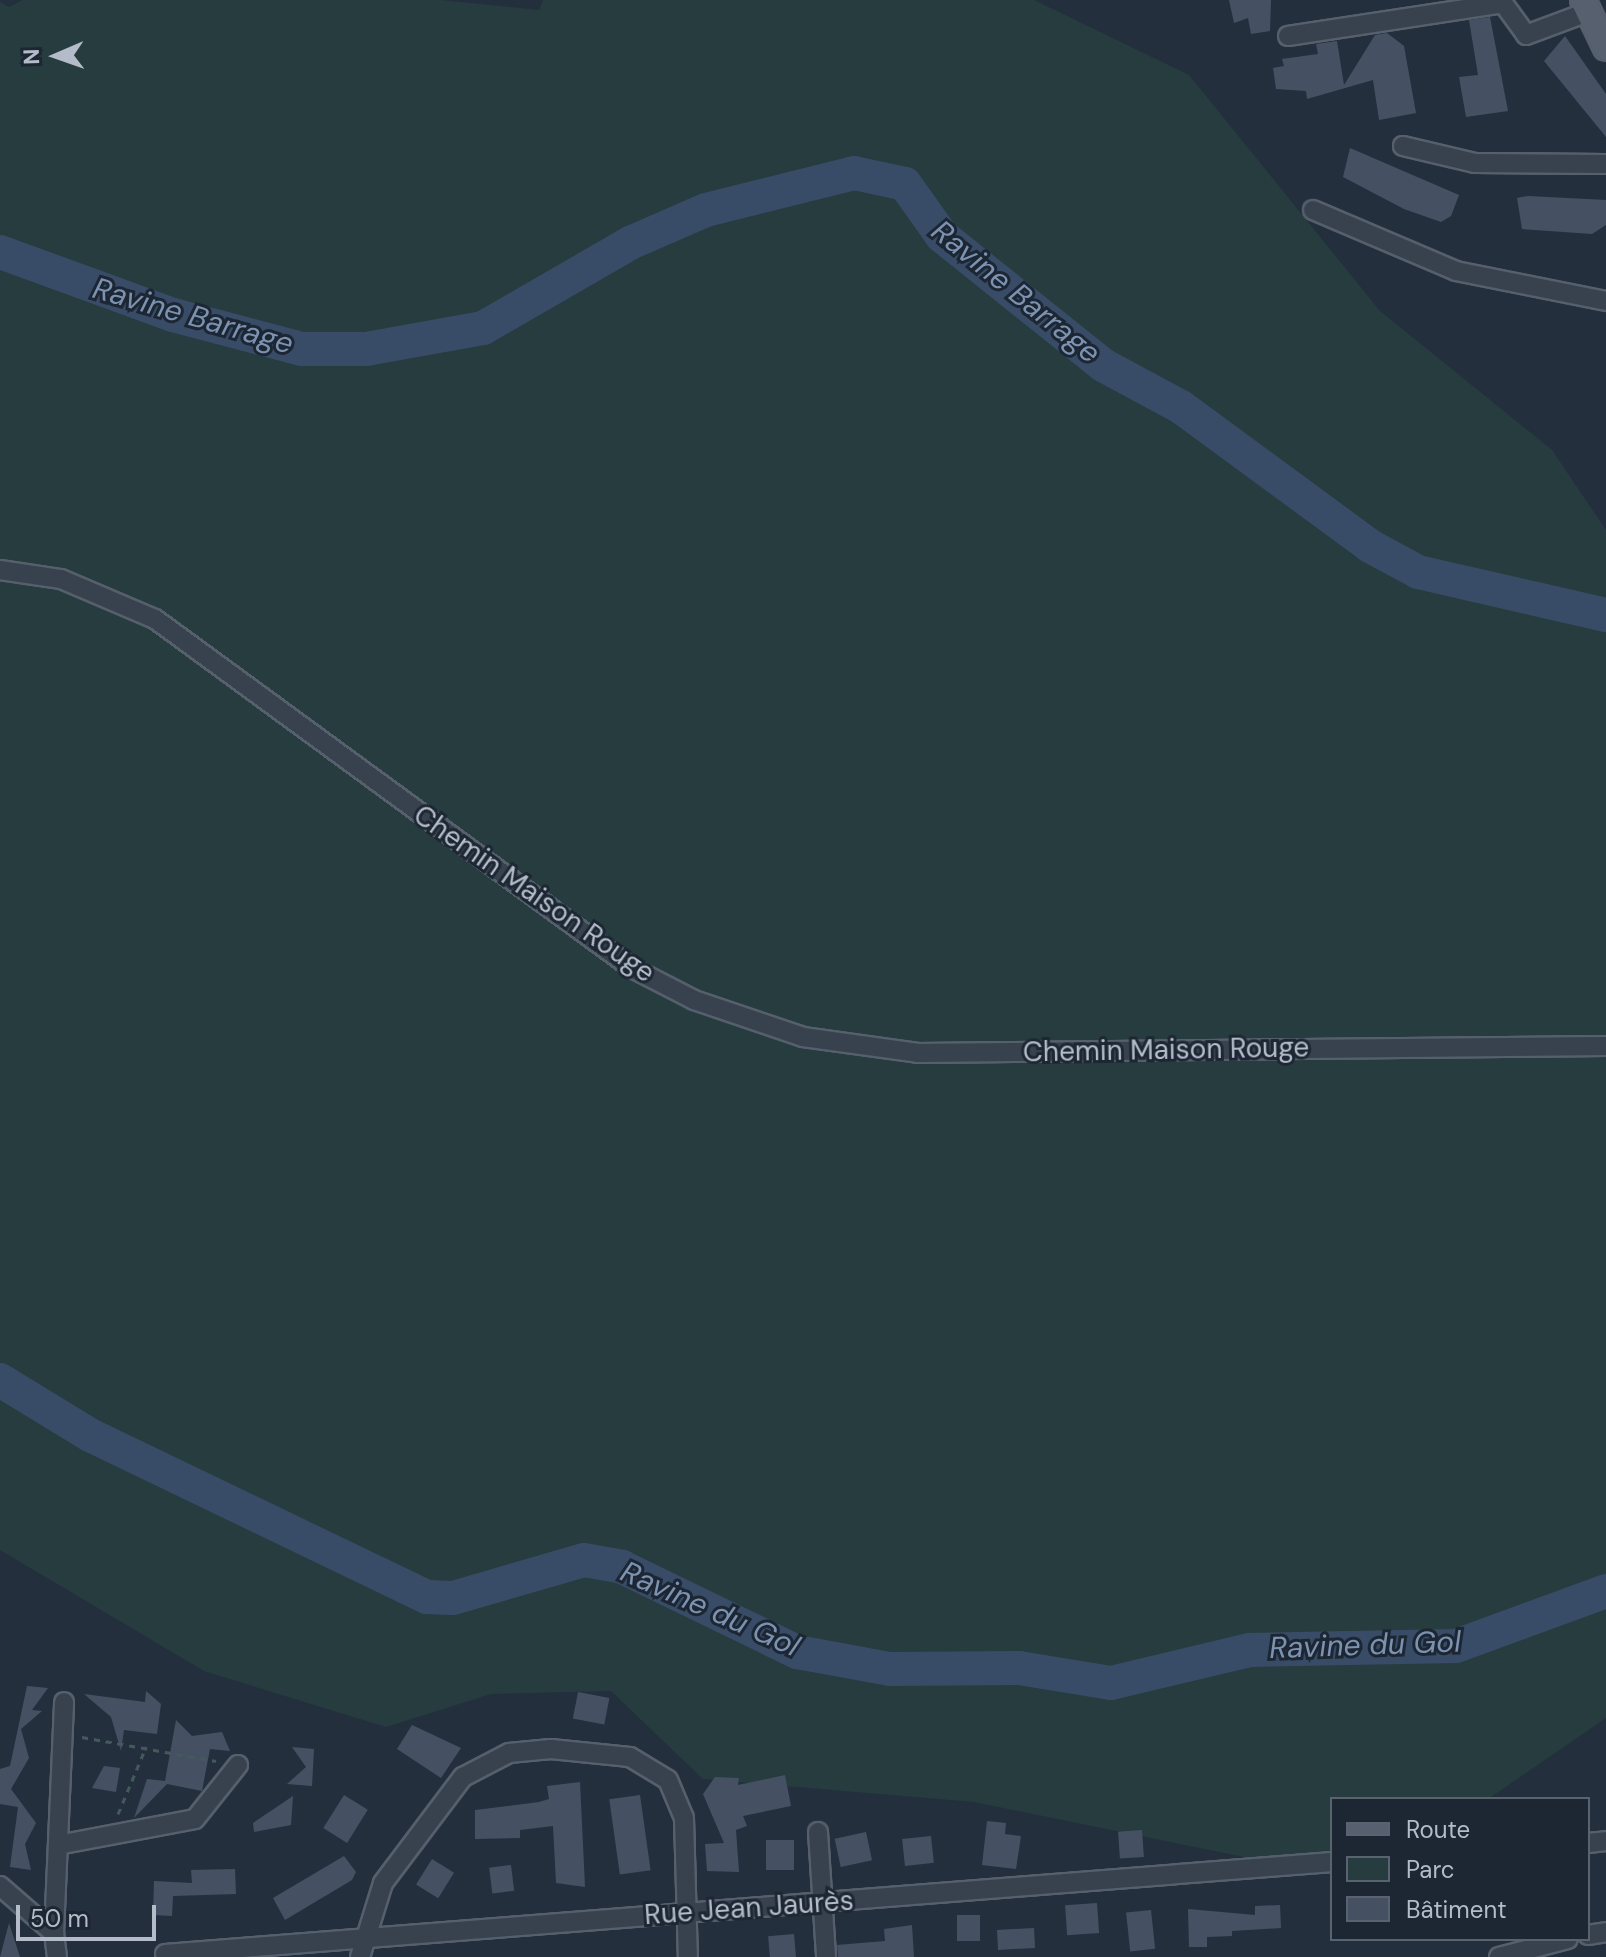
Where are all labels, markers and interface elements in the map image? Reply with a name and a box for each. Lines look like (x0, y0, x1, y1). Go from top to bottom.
north arrow (16, 16, 96, 96)
text: N (17, 48, 46, 65)
water label: Ravine Barrage (924, 213, 1108, 371)
water label: Ravine Barrage (89, 270, 297, 362)
street label: Chemin Maison Rouge (407, 798, 661, 990)
street label: Chemin Maison Rouge (1023, 1031, 1309, 1069)
water label: Ravine du Gol (615, 1554, 805, 1664)
water label: Ravine du Gol (1269, 1624, 1461, 1666)
legend (1330, 1797, 1590, 1941)
text: Route (1406, 1814, 1470, 1845)
text: Parc (1406, 1854, 1455, 1885)
street label: Rue Jean Jaurès (643, 1884, 855, 1932)
scale bar (20, 1889, 160, 1939)
text: Bâtiment (1406, 1894, 1507, 1925)
text: 50 m (30, 1903, 89, 1934)

